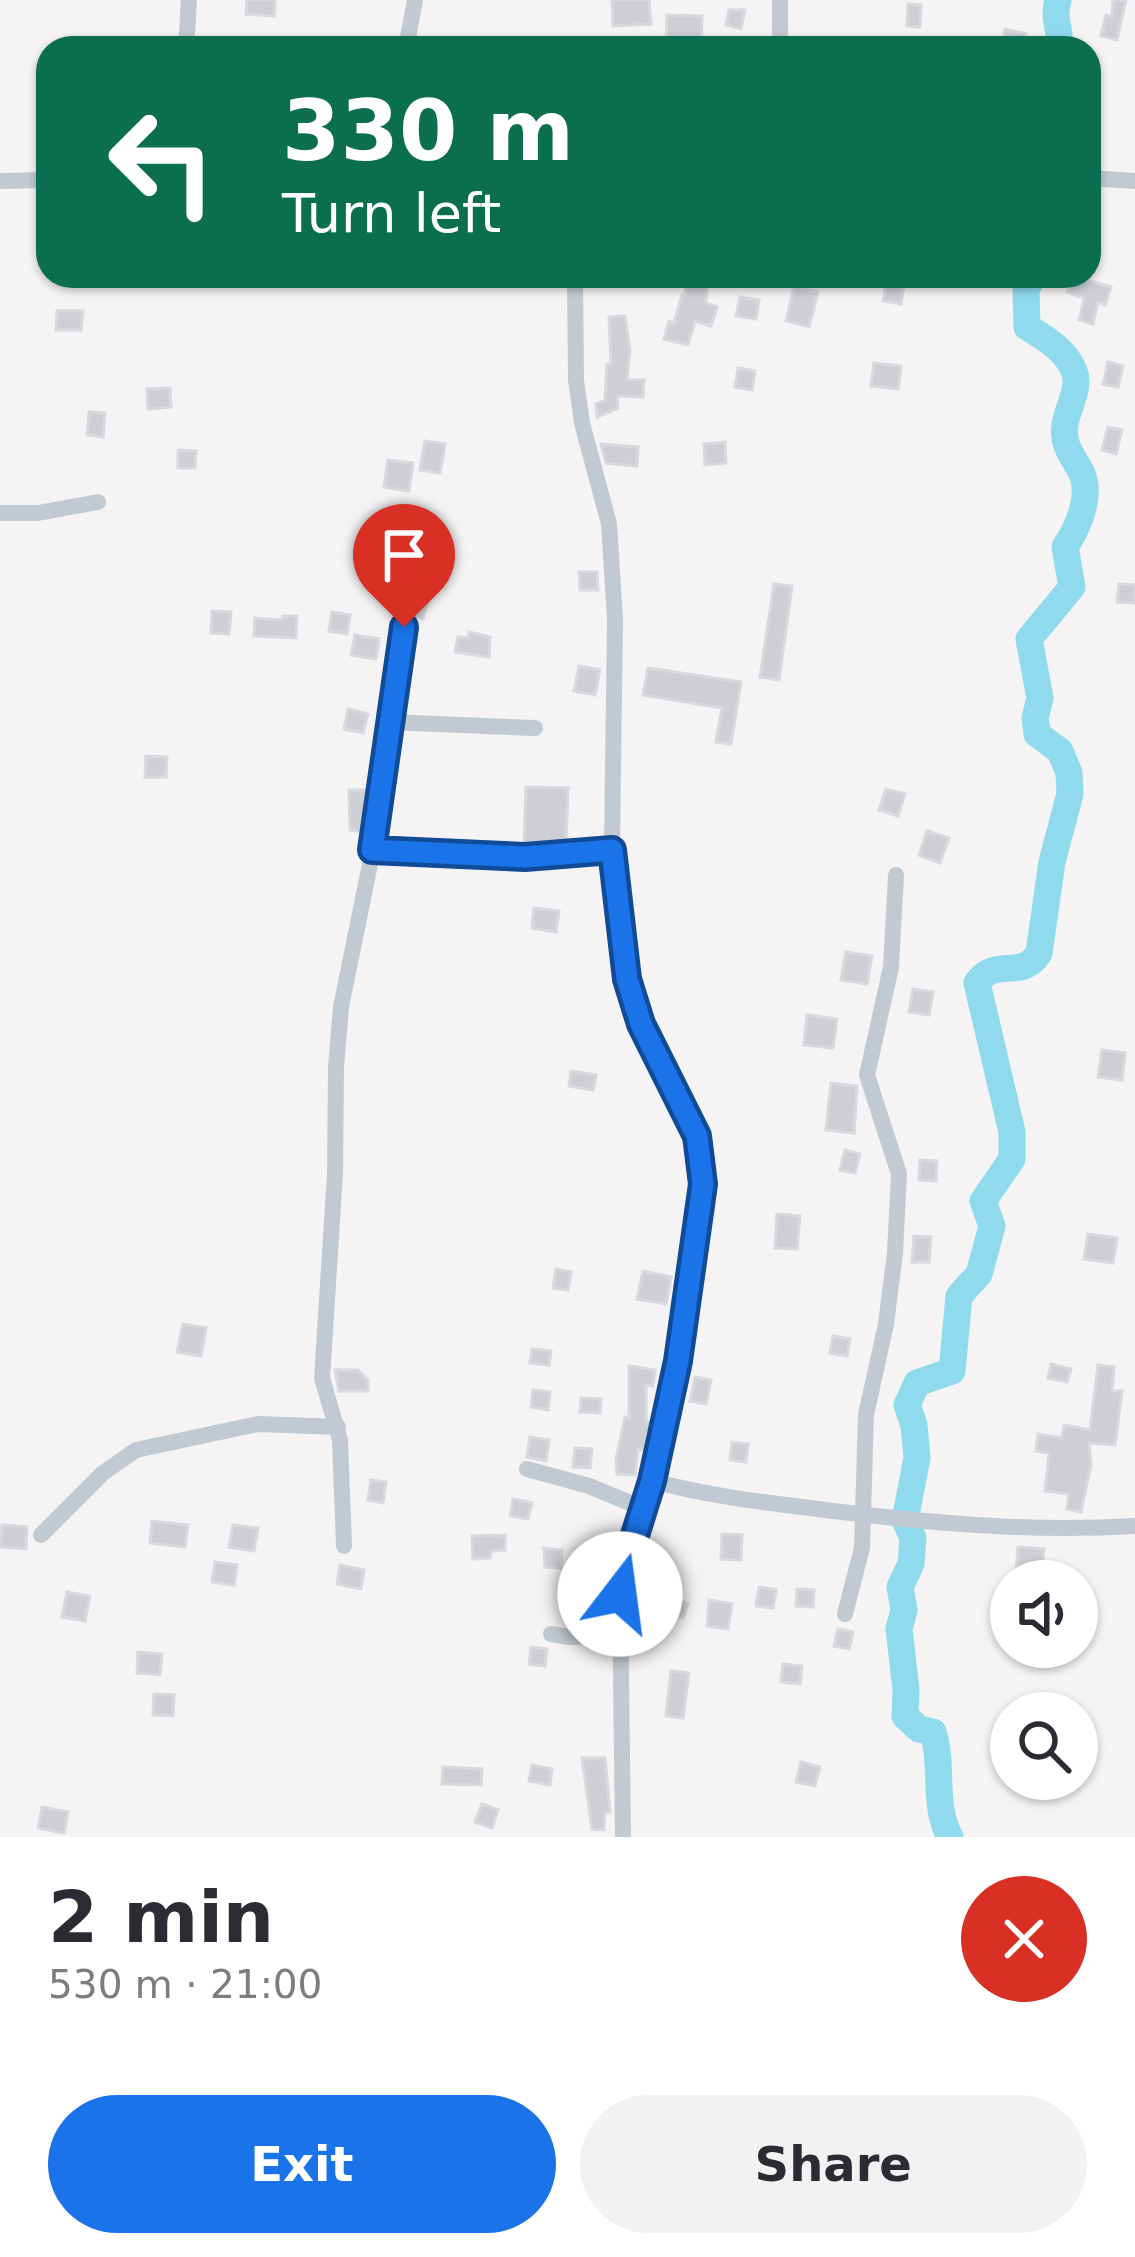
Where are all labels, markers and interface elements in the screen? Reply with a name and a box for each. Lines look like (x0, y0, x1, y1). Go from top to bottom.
text: 330 m (282, 82, 574, 180)
icon: left (84, 84, 240, 240)
text: Turn left (282, 182, 501, 245)
pin (353, 504, 455, 627)
icon: arrive (371, 522, 437, 588)
position arrow (557, 1531, 683, 1657)
map controls (990, 1560, 1098, 1800)
button: sound (990, 1560, 1098, 1668)
button: search (990, 1692, 1098, 1800)
text: 2 min (48, 1875, 274, 1959)
button: close (961, 1876, 1087, 2002)
text: 530 m · 21:00 (48, 1962, 322, 2007)
button: Exit (48, 2095, 556, 2233)
button: Share (580, 2095, 1087, 2233)

